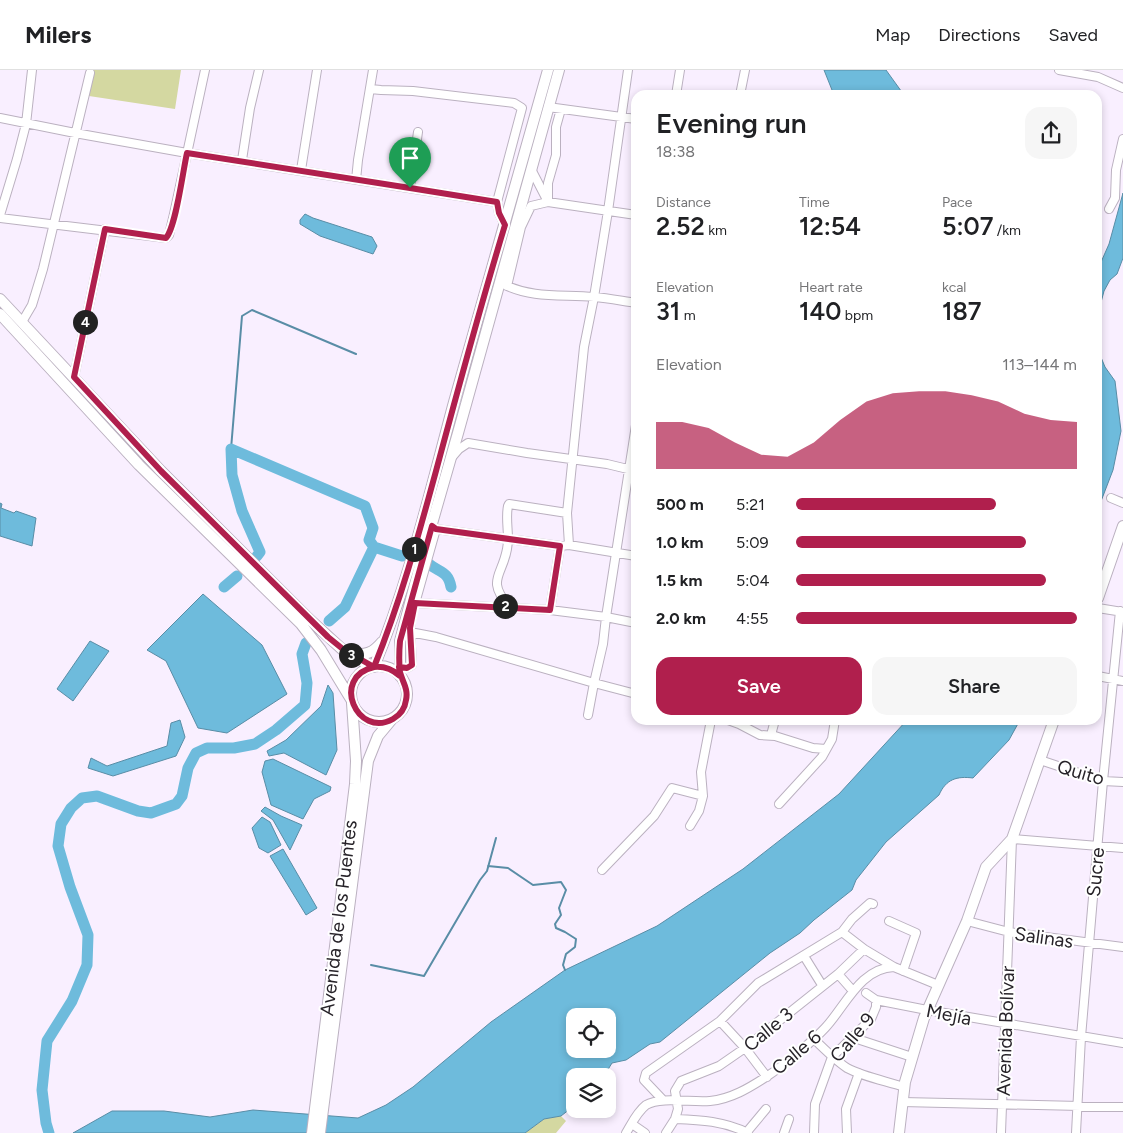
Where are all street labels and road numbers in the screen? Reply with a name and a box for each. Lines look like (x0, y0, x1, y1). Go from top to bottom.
street label: Quito (1055, 755, 1107, 790)
street label: Avenida de los Puentes (315, 819, 362, 1017)
street label: Sucre (1082, 846, 1109, 898)
street label: Salinas (1013, 922, 1075, 953)
street label: Avenida Bolívar (992, 965, 1019, 1096)
street label: Mejía (924, 999, 974, 1030)
street label: Calle 3 (739, 1002, 798, 1056)
street label: Calle 9 (825, 1008, 880, 1067)
street label: Calle 6 (767, 1025, 826, 1080)

